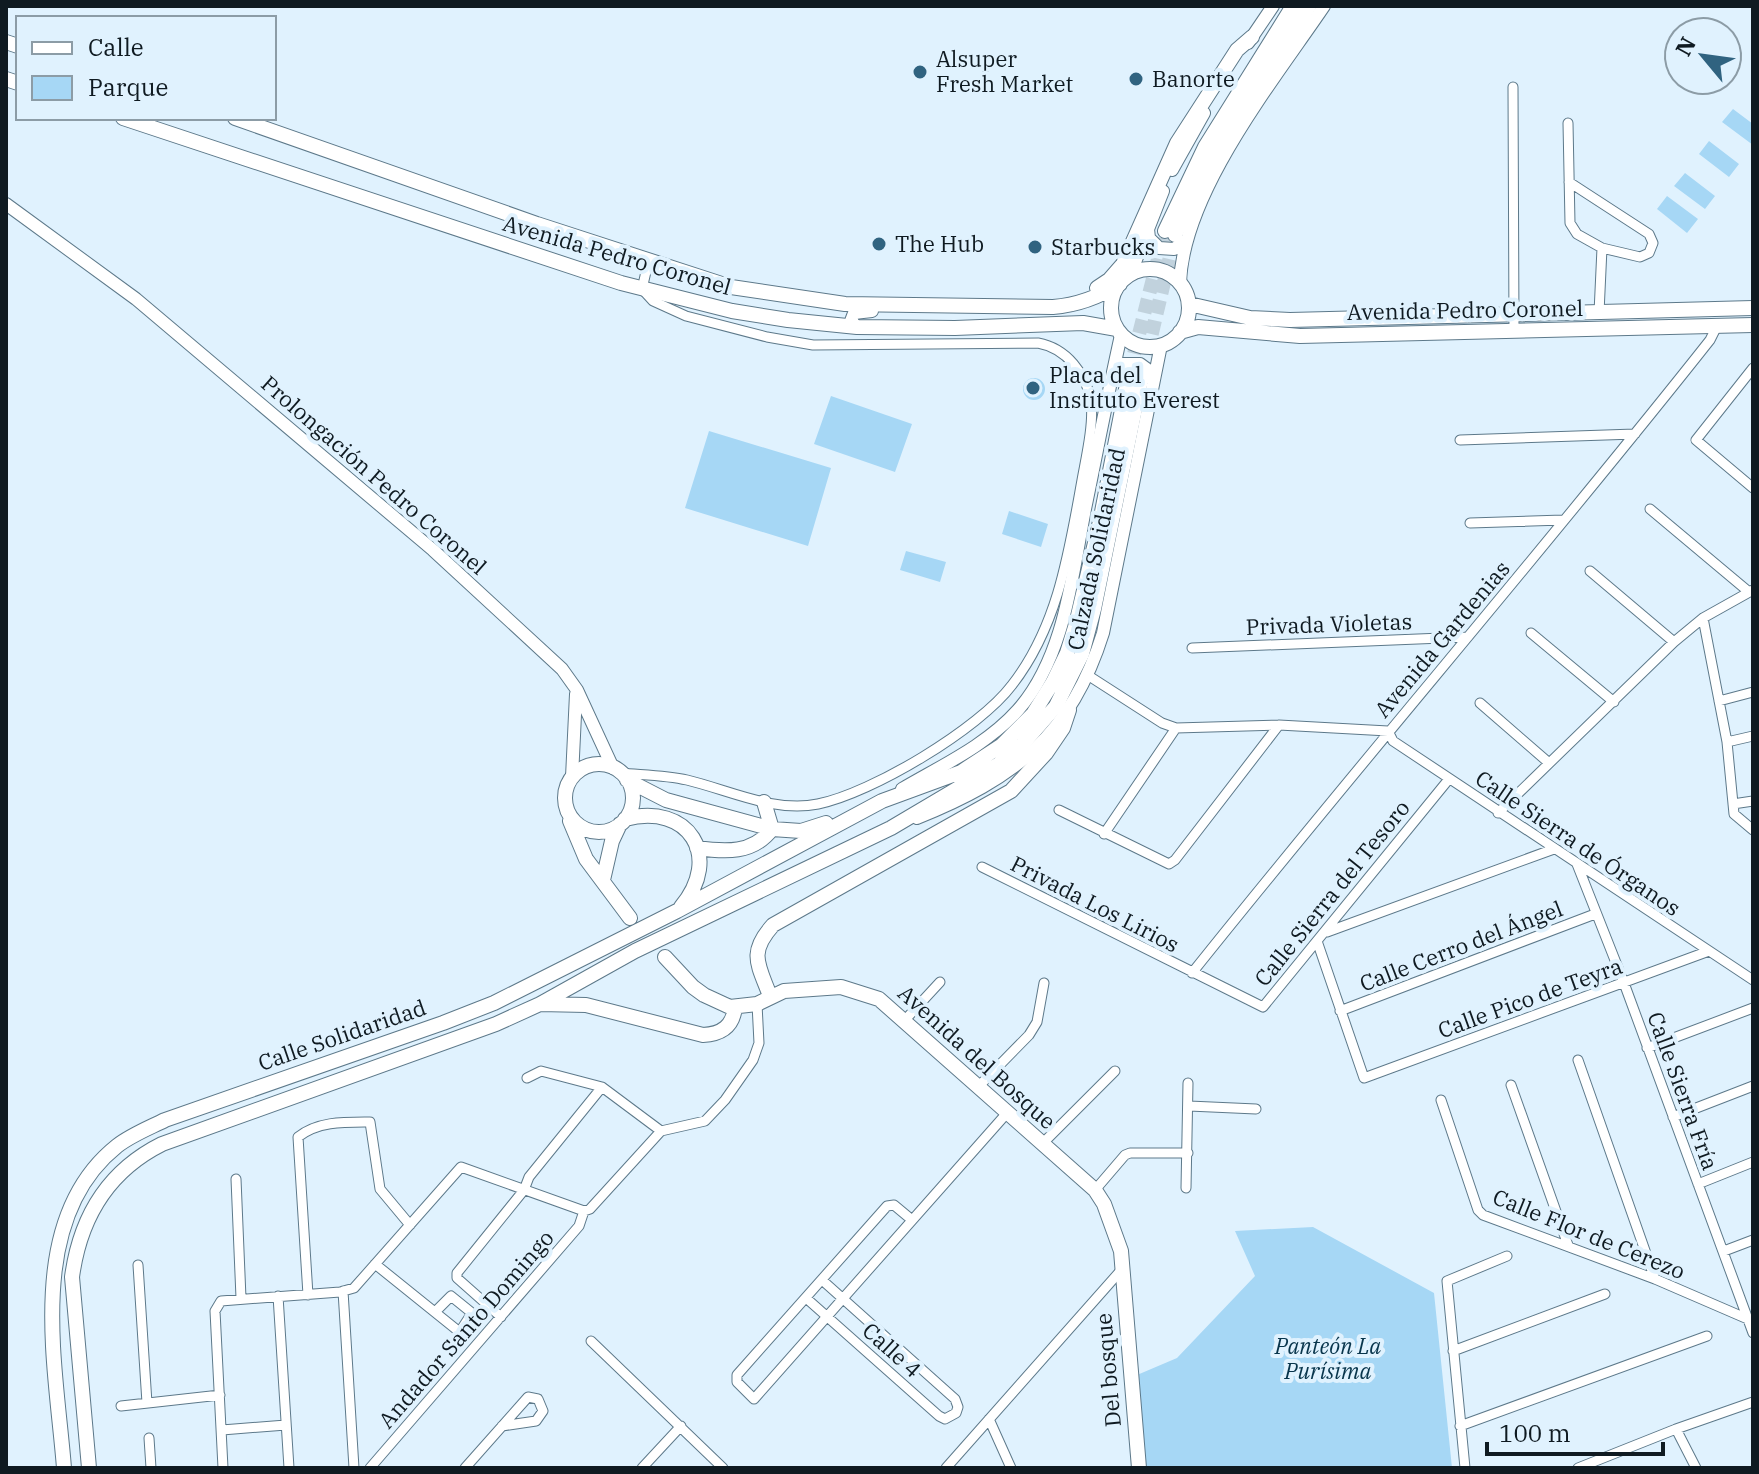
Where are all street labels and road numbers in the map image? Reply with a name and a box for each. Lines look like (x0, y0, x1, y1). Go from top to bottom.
street label: Avenida Pedro Coronel (500, 208, 735, 301)
street label: Avenida Pedro Coronel (1347, 293, 1583, 326)
street label: Prolongación Pedro Coronel (256, 369, 493, 581)
street label: Calzada Solidaridad (1060, 445, 1131, 653)
street label: Avenida Gardenias (1367, 554, 1516, 723)
street label: Privada Violetas (1245, 606, 1413, 641)
street label: Calle Sierra de Órganos (1470, 763, 1686, 922)
street label: Calle Sierra del Tesoro (1247, 794, 1416, 992)
street label: Privada Los Lirios (1006, 849, 1184, 959)
street label: Calle Cerro del Ángel (1355, 893, 1567, 998)
street label: Calle Pico de Teyra (1434, 951, 1626, 1044)
street label: Avenida del Bosque (892, 978, 1062, 1135)
street label: Calle Solidaridad (254, 992, 430, 1077)
street label: Calle Sierra Fría (1641, 1008, 1726, 1174)
street label: Calle Flor de Cerezo (1489, 1182, 1690, 1285)
street label: Andador Santo Domingo (371, 1223, 560, 1434)
street label: Del bosque (1088, 1312, 1127, 1428)
street label: Calle 4 (857, 1316, 928, 1384)

